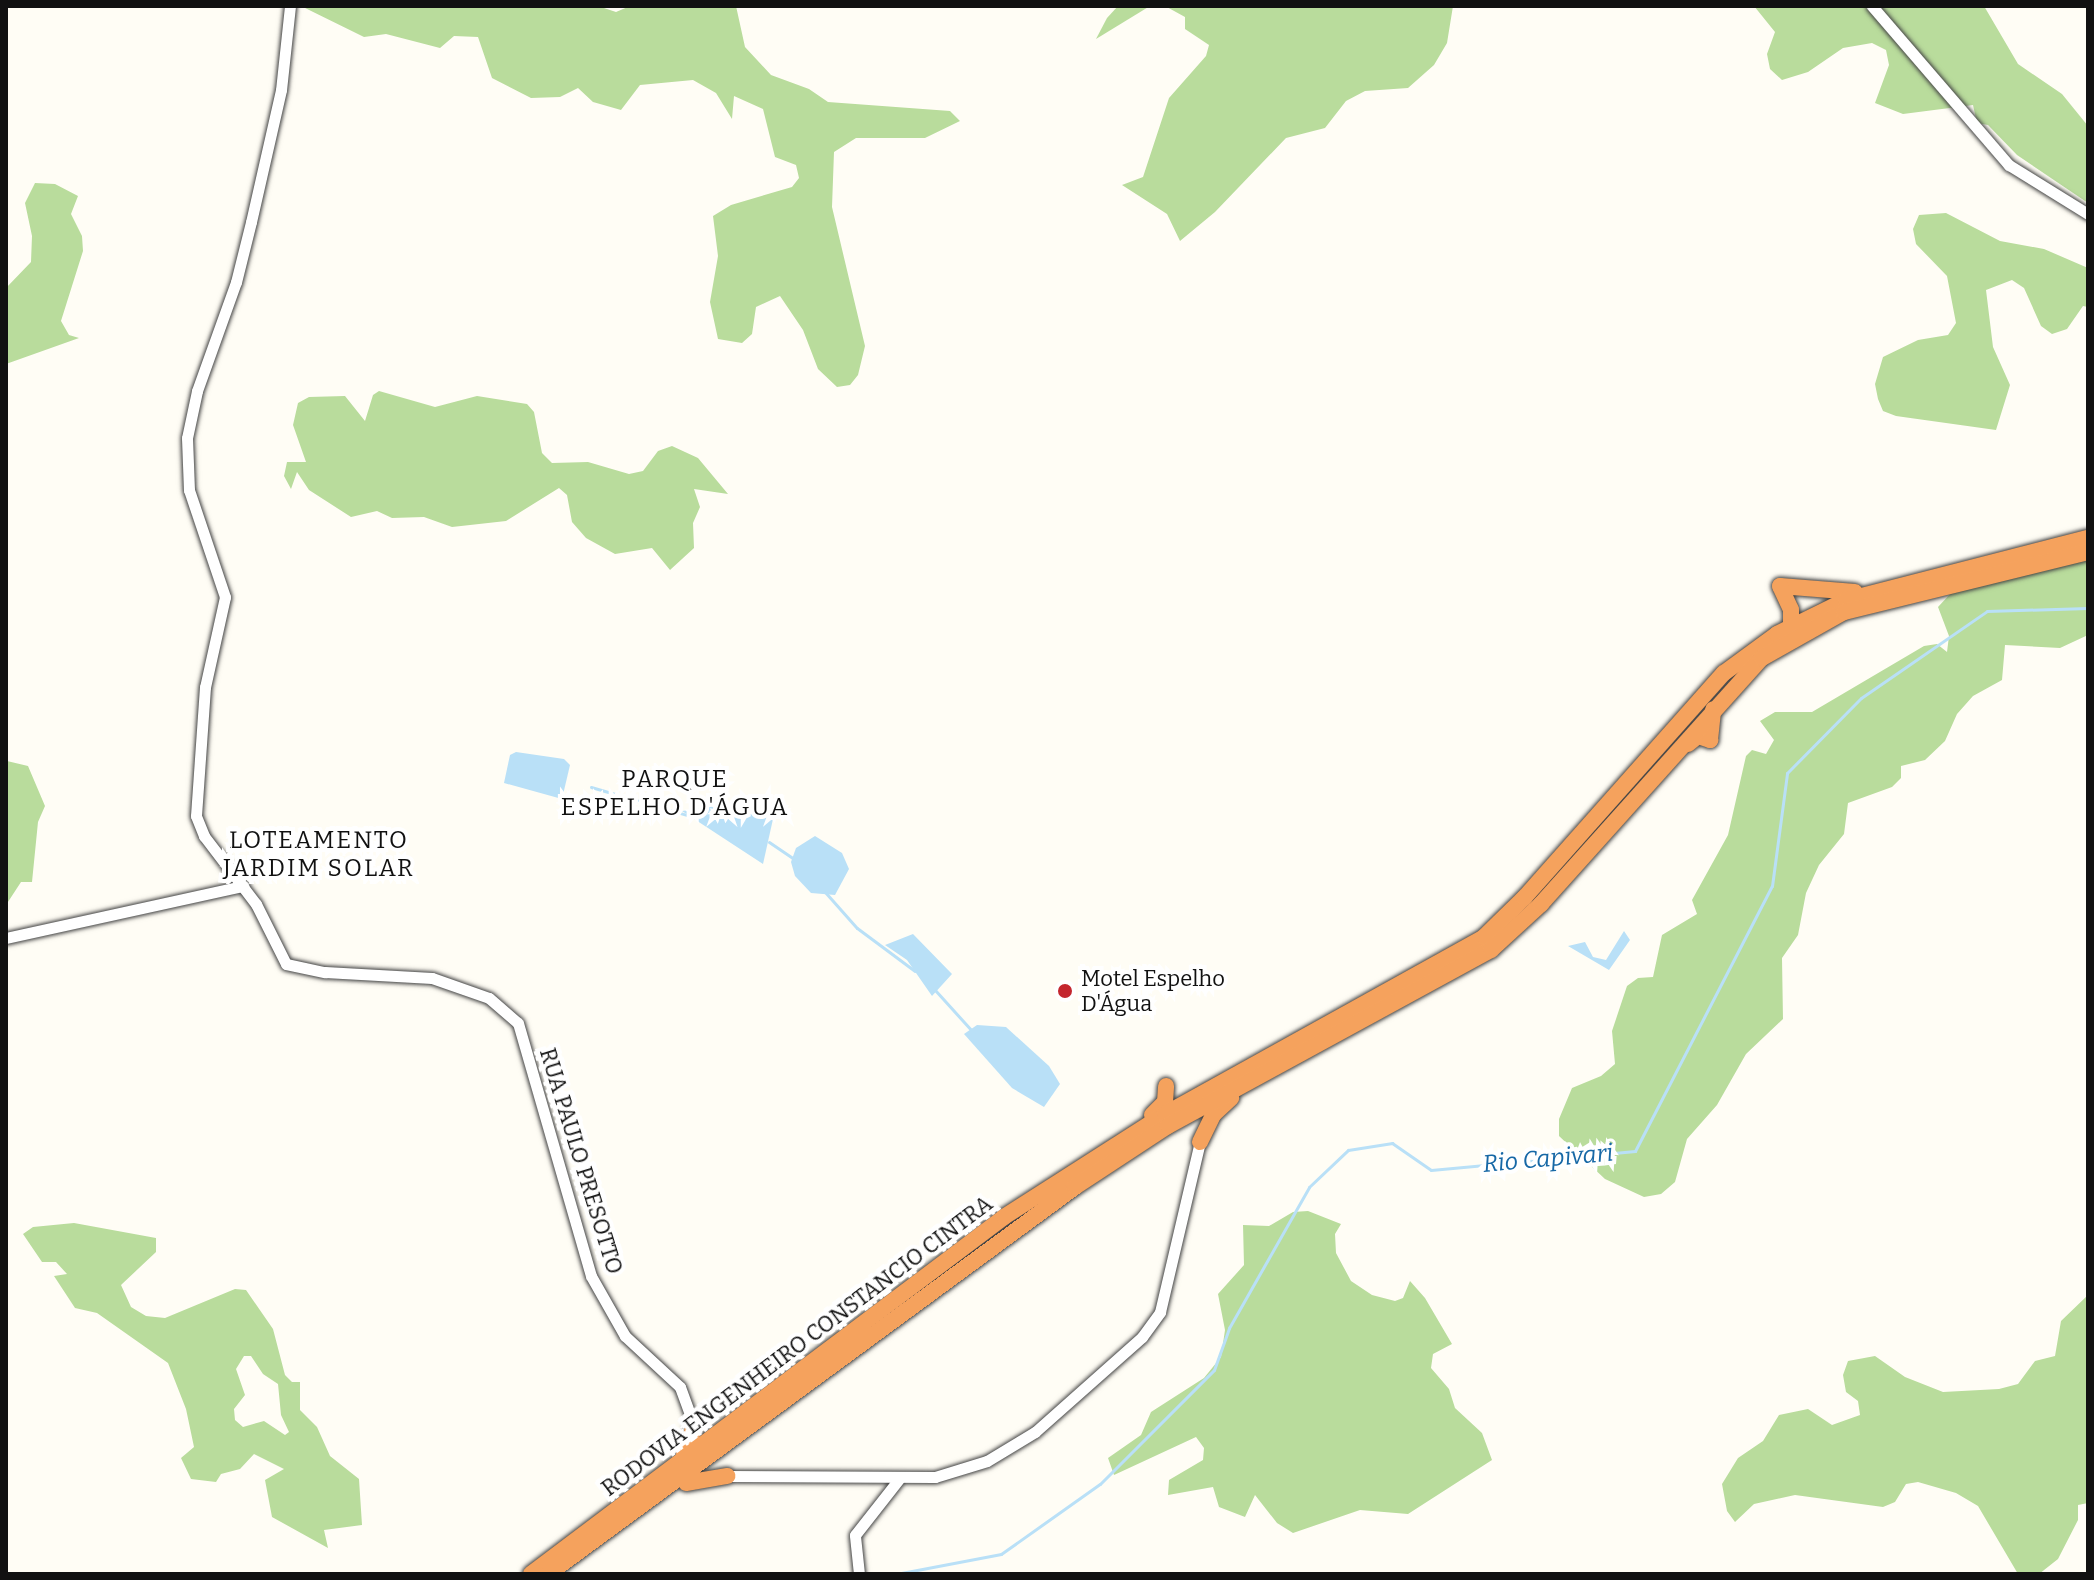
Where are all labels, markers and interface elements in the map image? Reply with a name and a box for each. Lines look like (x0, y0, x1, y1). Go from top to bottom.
district label: PARQUE ESPELHO D'ÁGUA (561, 766, 789, 822)
district label: LOTEAMENTO JARDIM SOLAR (223, 827, 415, 883)
place label: Motel Espelho D'Água (1081, 965, 1225, 1016)
marker: Motel Espelho D'Água (1056, 982, 1074, 1000)
street label: RUA PAULO PRESOTTO (534, 1045, 628, 1277)
water label: Rio Capivari (1482, 1139, 1614, 1179)
street label: RODOVIA ENGENHEIRO CONSTANCIO CINTRA (596, 1190, 998, 1502)

